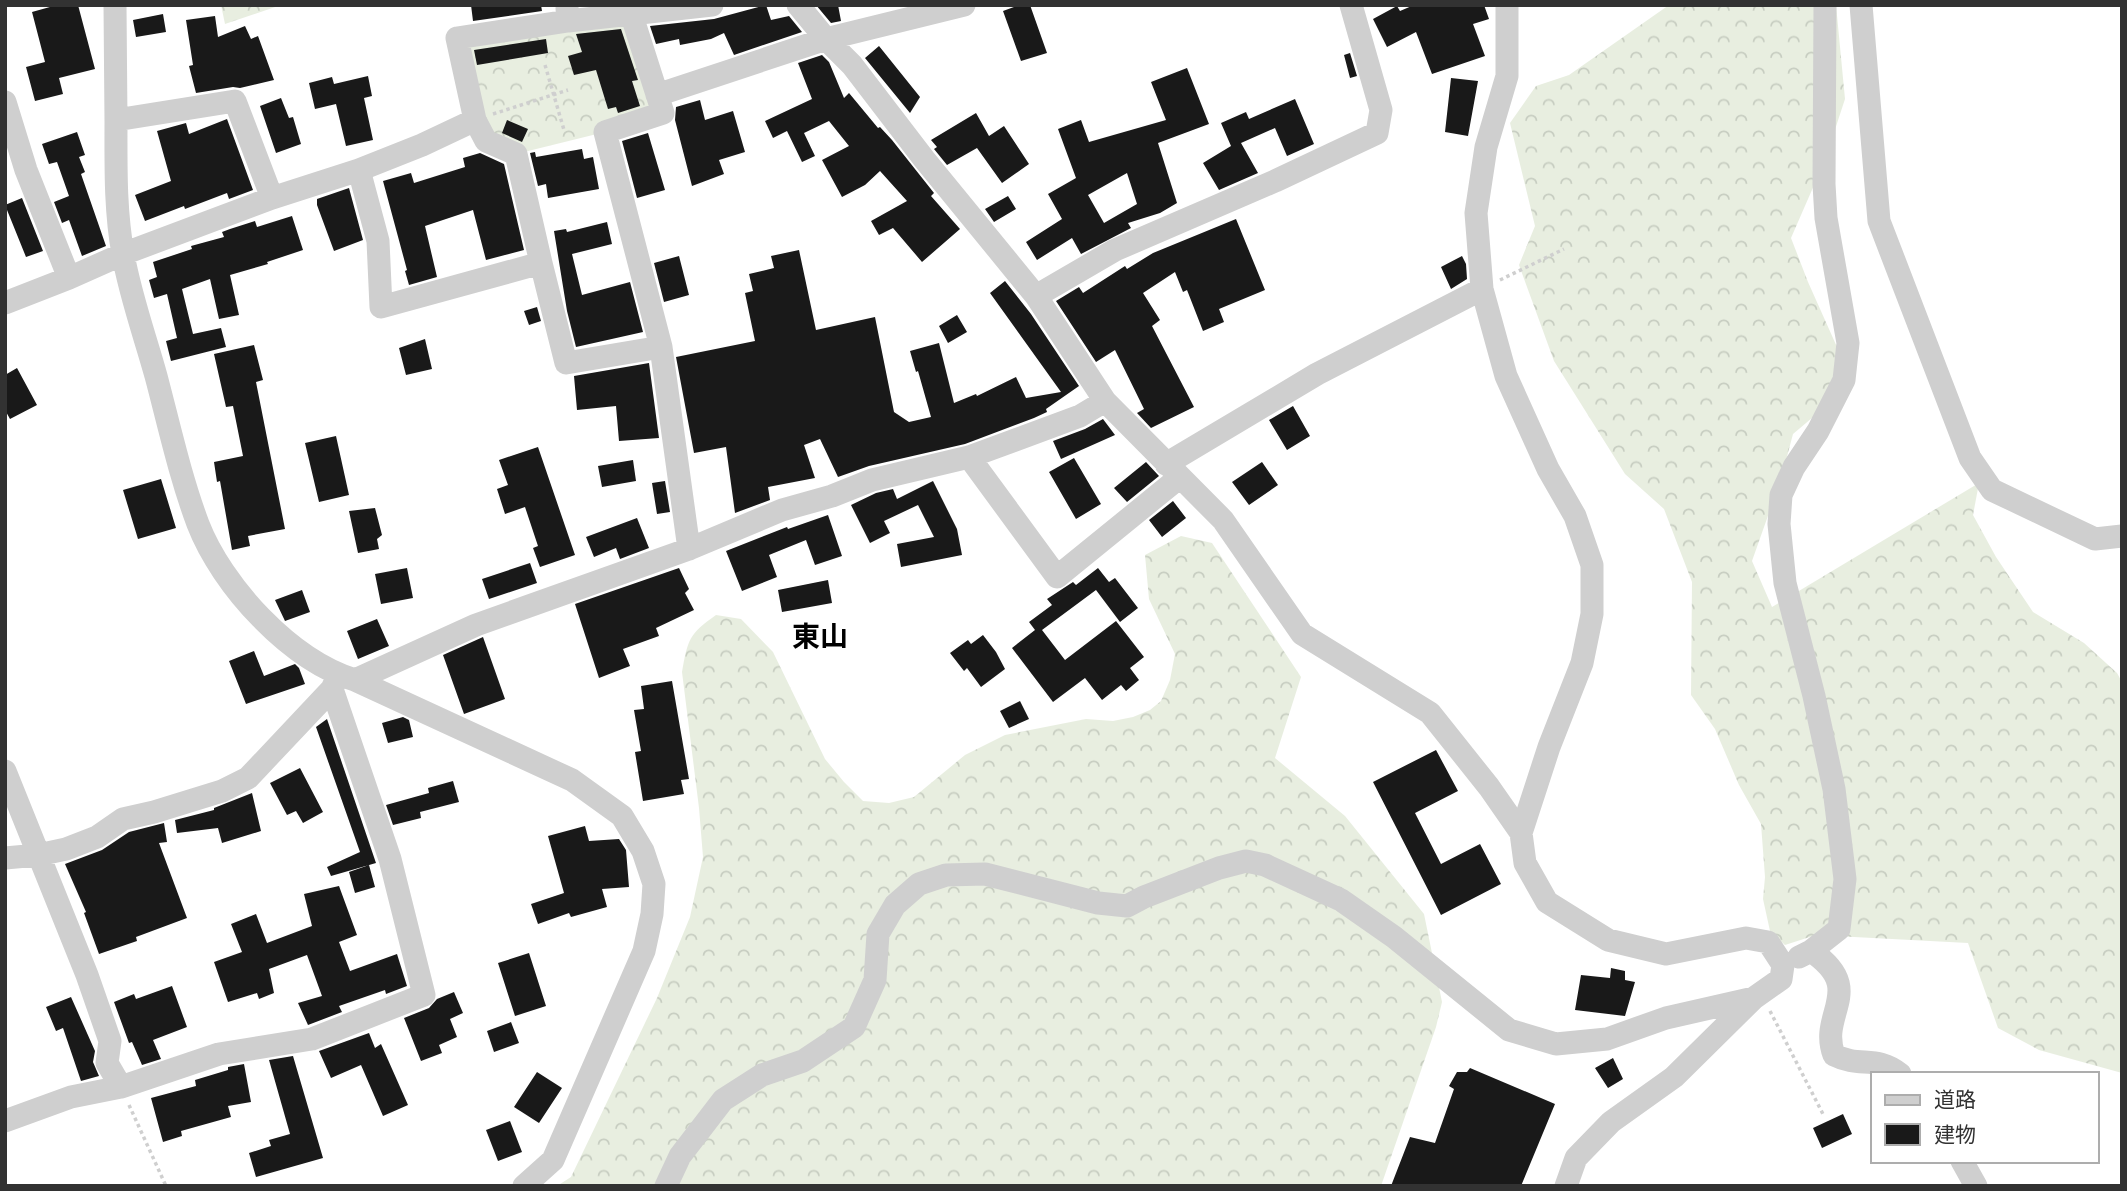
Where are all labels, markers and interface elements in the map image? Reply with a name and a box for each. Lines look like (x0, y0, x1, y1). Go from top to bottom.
district label: 東山 (792, 619, 848, 653)
legend (1871, 1072, 2099, 1163)
text: 道路 (1934, 1087, 1976, 1112)
text: 建物 (1934, 1122, 1976, 1147)

